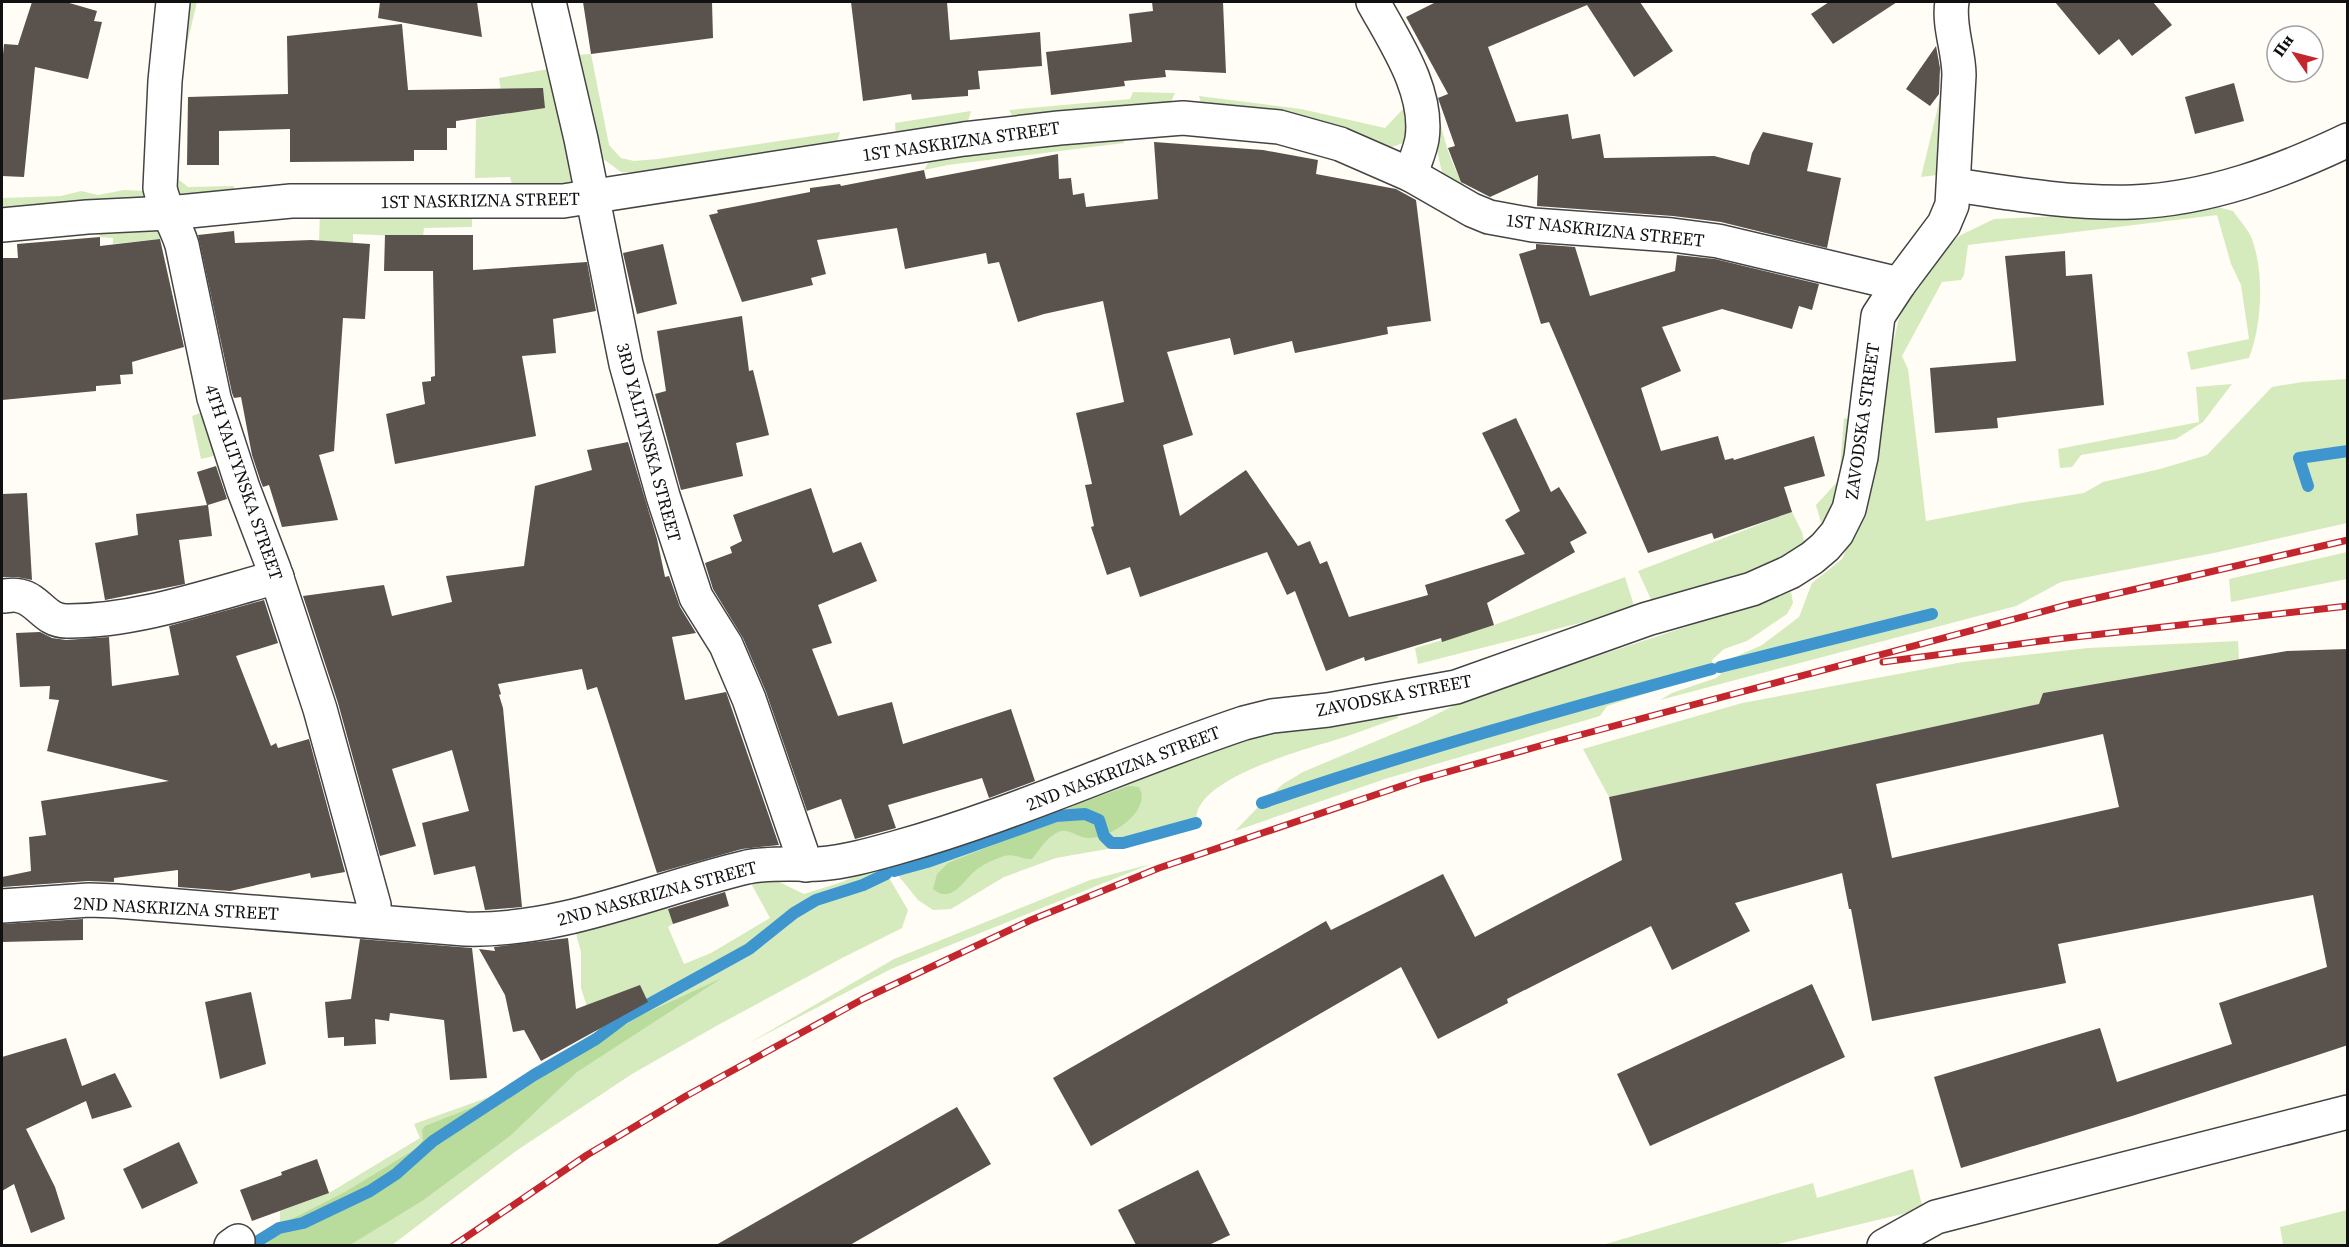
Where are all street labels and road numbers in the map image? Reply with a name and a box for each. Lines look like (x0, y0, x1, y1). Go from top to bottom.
street label: 1ST NASKRIZNA STREET (861, 115, 1062, 167)
street label: 1ST NASKRIZNA STREET (380, 186, 580, 214)
street label: 1ST NASKRIZNA STREET (1505, 207, 1706, 253)
street label: 3RD YALTYNSKA STREET (610, 340, 688, 544)
street label: ZAVODSKA STREET (1839, 341, 1885, 501)
street label: 4TH YALTYNSKA STREET (199, 381, 289, 583)
street label: ZAVODSKA STREET (1314, 668, 1474, 722)
street label: 2ND NASKRIZNA STREET (1023, 719, 1224, 817)
street label: 2ND NASKRIZNA STREET (554, 854, 760, 932)
street label: 2ND NASKRIZNA STREET (73, 890, 279, 926)

